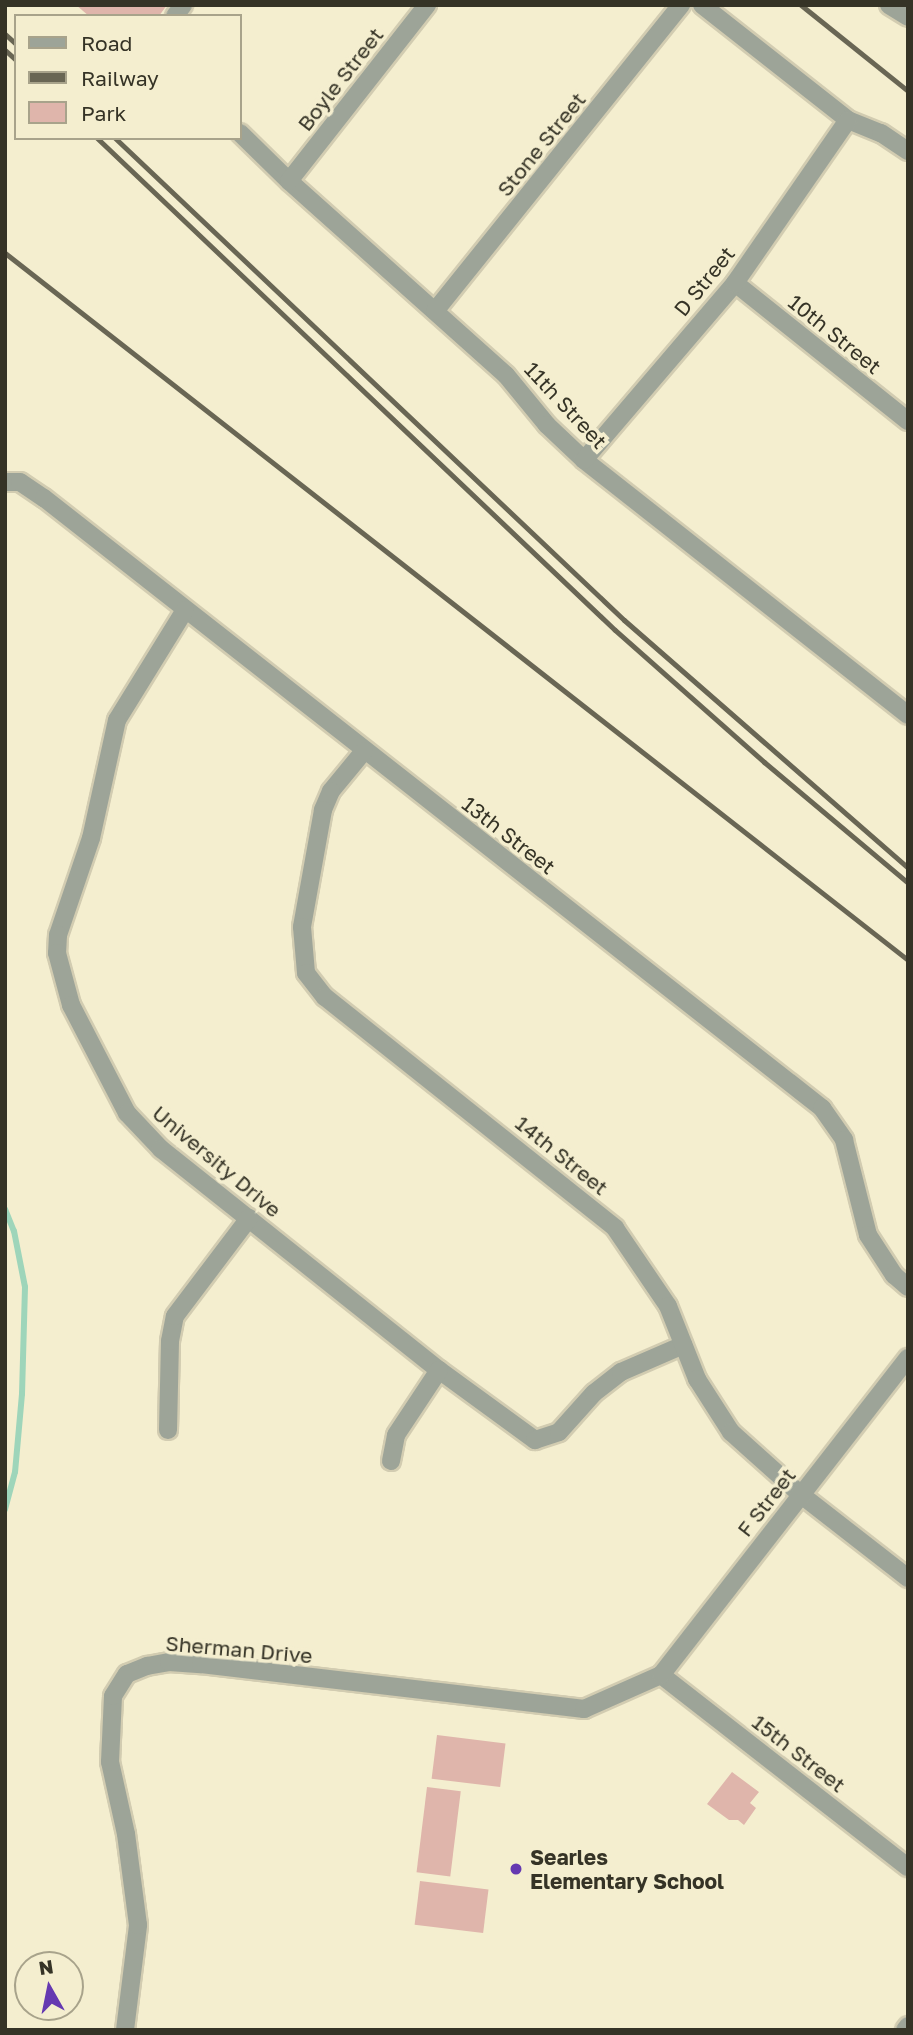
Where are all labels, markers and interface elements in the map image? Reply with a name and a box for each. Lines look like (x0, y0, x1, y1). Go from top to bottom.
legend (14, 14, 242, 140)
street label: Boyle Street (292, 22, 388, 136)
text: Road (81, 30, 132, 56)
text: Railway (81, 65, 159, 91)
street label: Stone Street (491, 87, 591, 201)
text: Park (81, 100, 126, 126)
street label: D Street (668, 241, 740, 321)
street label: 10th Street (784, 289, 886, 379)
street label: 11th Street (520, 357, 612, 453)
street label: 13th Street (457, 791, 561, 879)
street label: University Drive (148, 1100, 286, 1222)
street label: 14th Street (511, 1110, 613, 1200)
street label: F Street (731, 1463, 801, 1541)
street label: Sherman Drive (164, 1630, 314, 1668)
street label: 15th Street (747, 1709, 851, 1797)
place label: Searles Elementary School (530, 1844, 724, 1894)
marker: Searles Elementary School (508, 1861, 524, 1877)
north arrow (14, 1951, 84, 2021)
text: N (37, 1954, 55, 1979)

